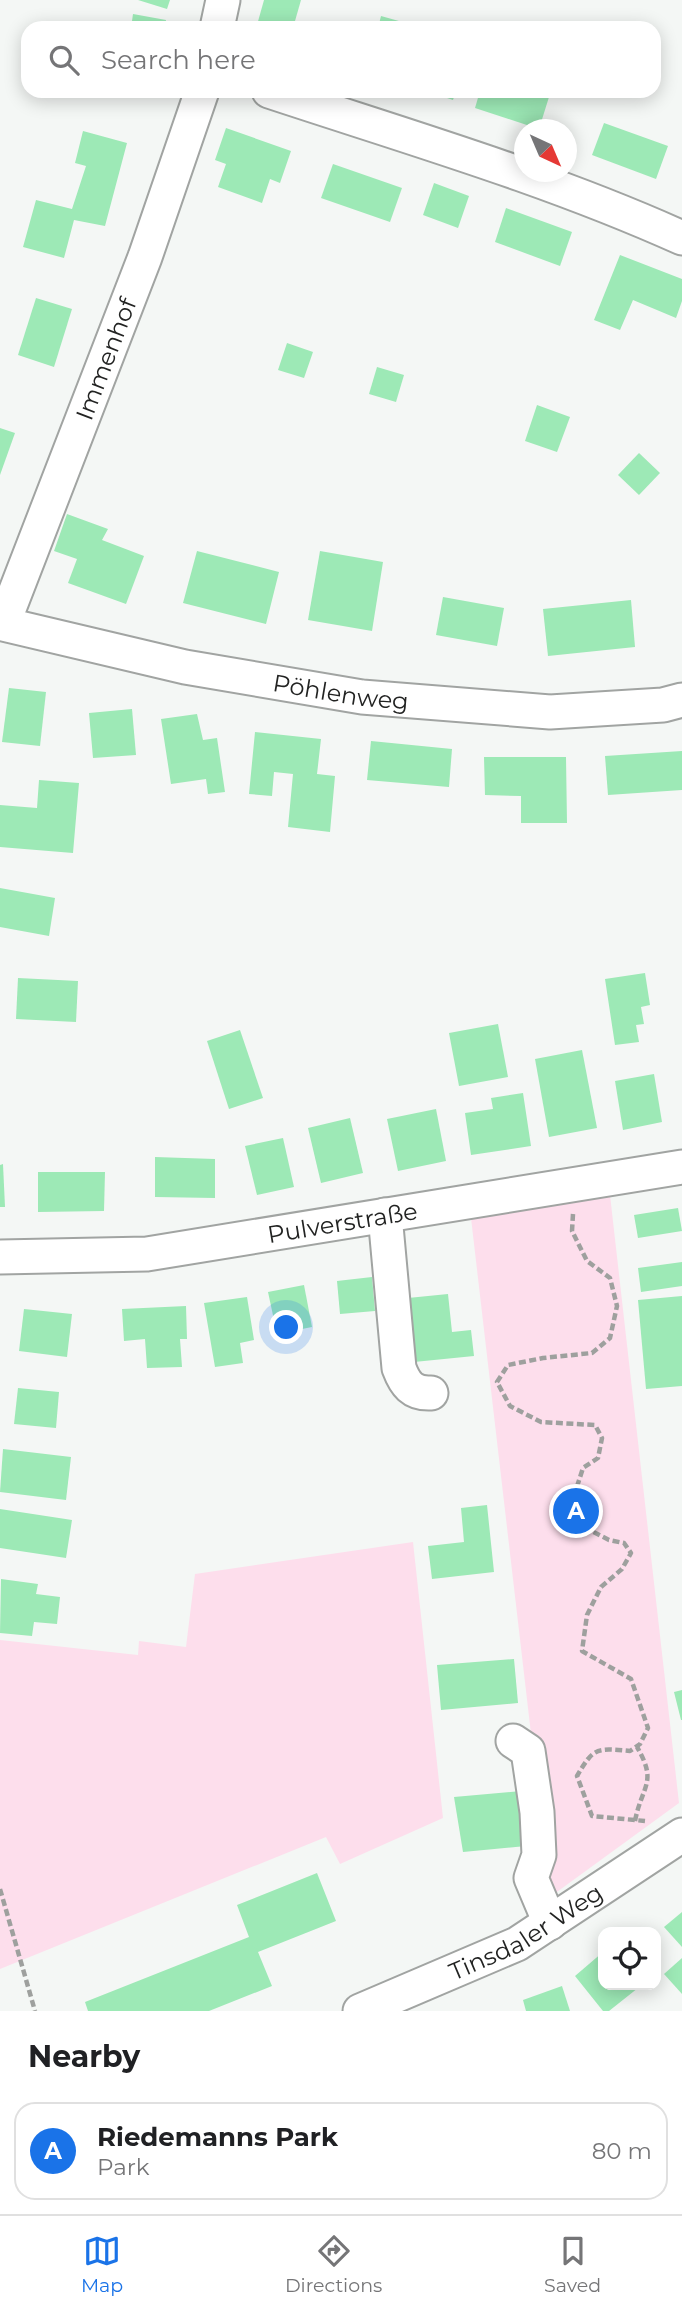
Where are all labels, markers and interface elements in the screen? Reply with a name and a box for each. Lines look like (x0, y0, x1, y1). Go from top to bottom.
search box (21, 21, 661, 98)
icon: search (45, 41, 83, 79)
text: Search here (101, 44, 256, 76)
north arrow (514, 119, 577, 182)
street label: Immenhof (69, 293, 143, 424)
street label: Pöhlenweg (271, 668, 410, 715)
street label: Pulverstraße (265, 1196, 419, 1249)
your location (269, 1310, 303, 1344)
pin: A (553, 1485, 599, 1537)
street label: Tinsdaler Weg (445, 1877, 608, 1986)
map controls (598, 1927, 661, 1990)
button: locate (598, 1927, 661, 1990)
text: Nearby (28, 2038, 140, 2075)
text: Riedemanns Park (97, 2121, 338, 2153)
text: A (44, 2137, 62, 2165)
text: 80 m (592, 2137, 652, 2165)
text: Park (97, 2153, 150, 2181)
tab: Map (81, 2232, 123, 2297)
tab: Directions (285, 2232, 382, 2297)
tab: Saved (544, 2232, 601, 2297)

